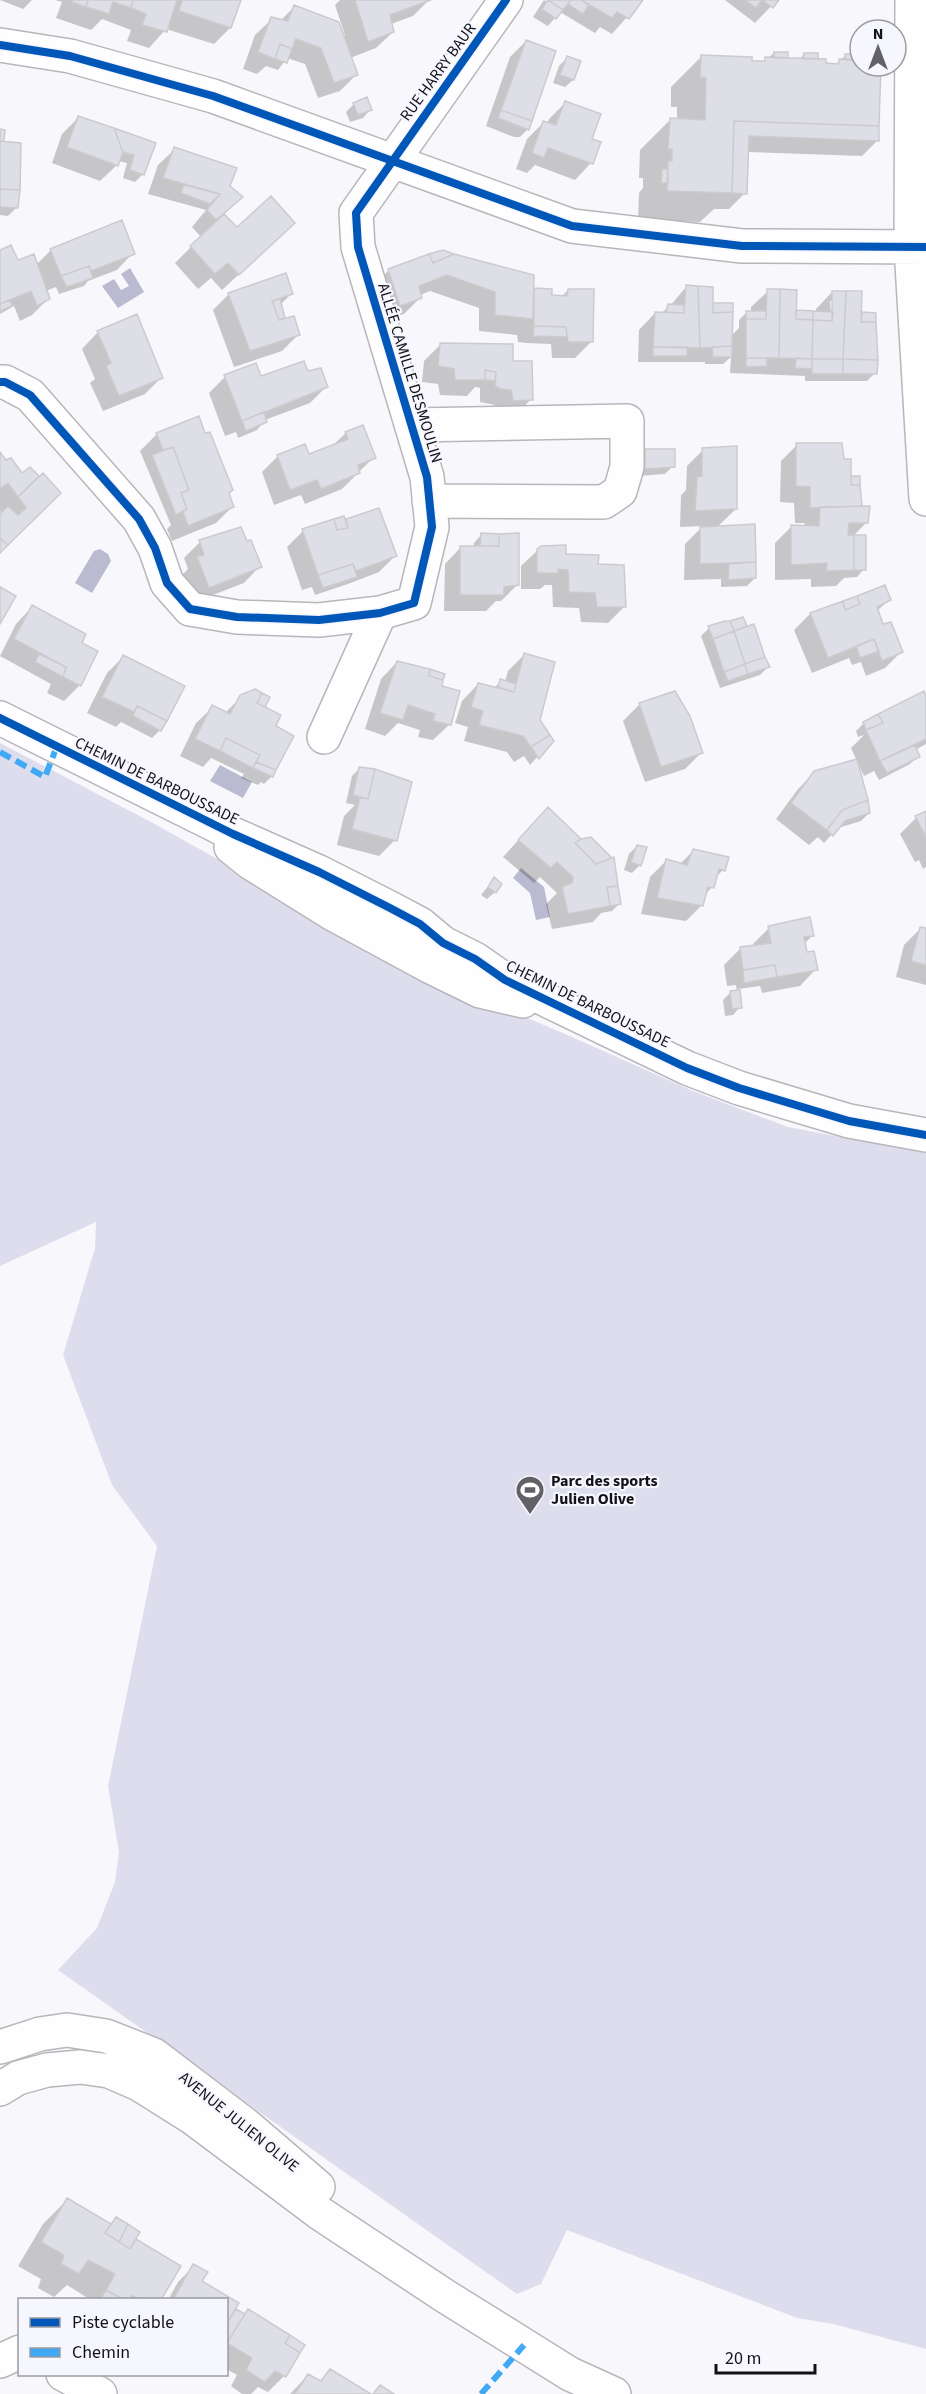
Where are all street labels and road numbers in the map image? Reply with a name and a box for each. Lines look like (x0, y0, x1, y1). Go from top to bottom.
street label: RUE HARRY BAUR (395, 18, 481, 126)
street label: ALLÉE CAMILLE DESMOULIN (372, 280, 448, 466)
street label: CHEMIN DE BARBOUSSADE (71, 732, 243, 830)
street label: CHEMIN DE BARBOUSSADE (502, 955, 674, 1053)
street label: AVENUE JULIEN OLIVE (174, 2067, 304, 2177)

